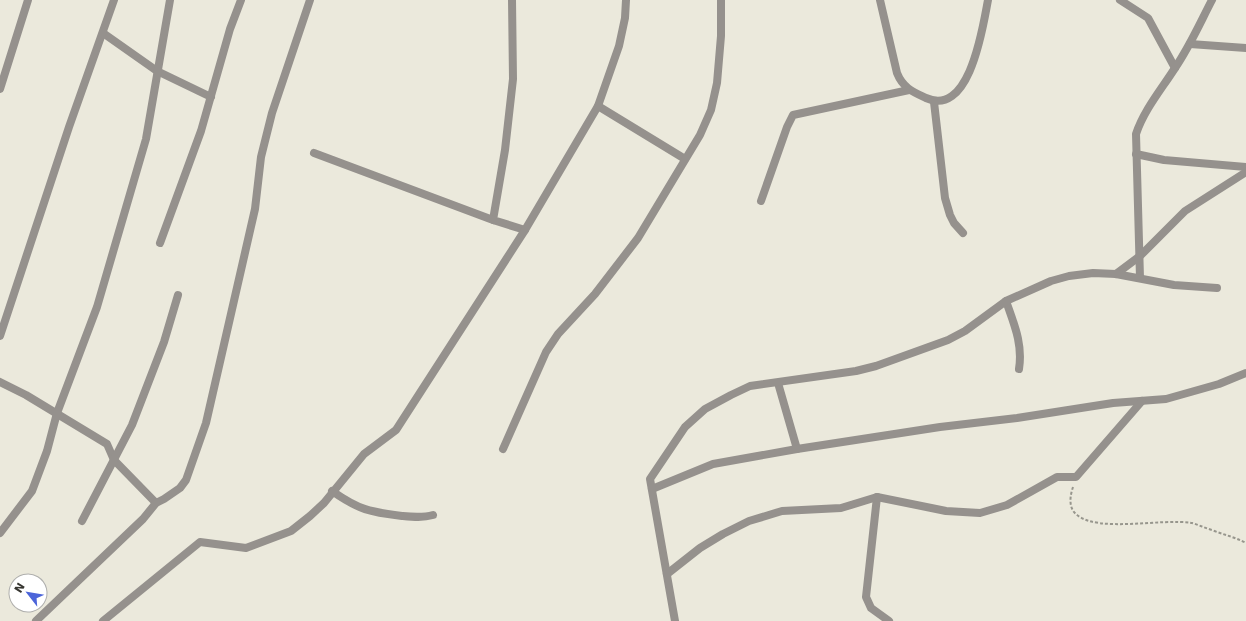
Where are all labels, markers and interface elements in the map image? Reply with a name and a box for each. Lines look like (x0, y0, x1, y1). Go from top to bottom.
north arrow (8, 573, 48, 613)
text: N (12, 581, 28, 595)

